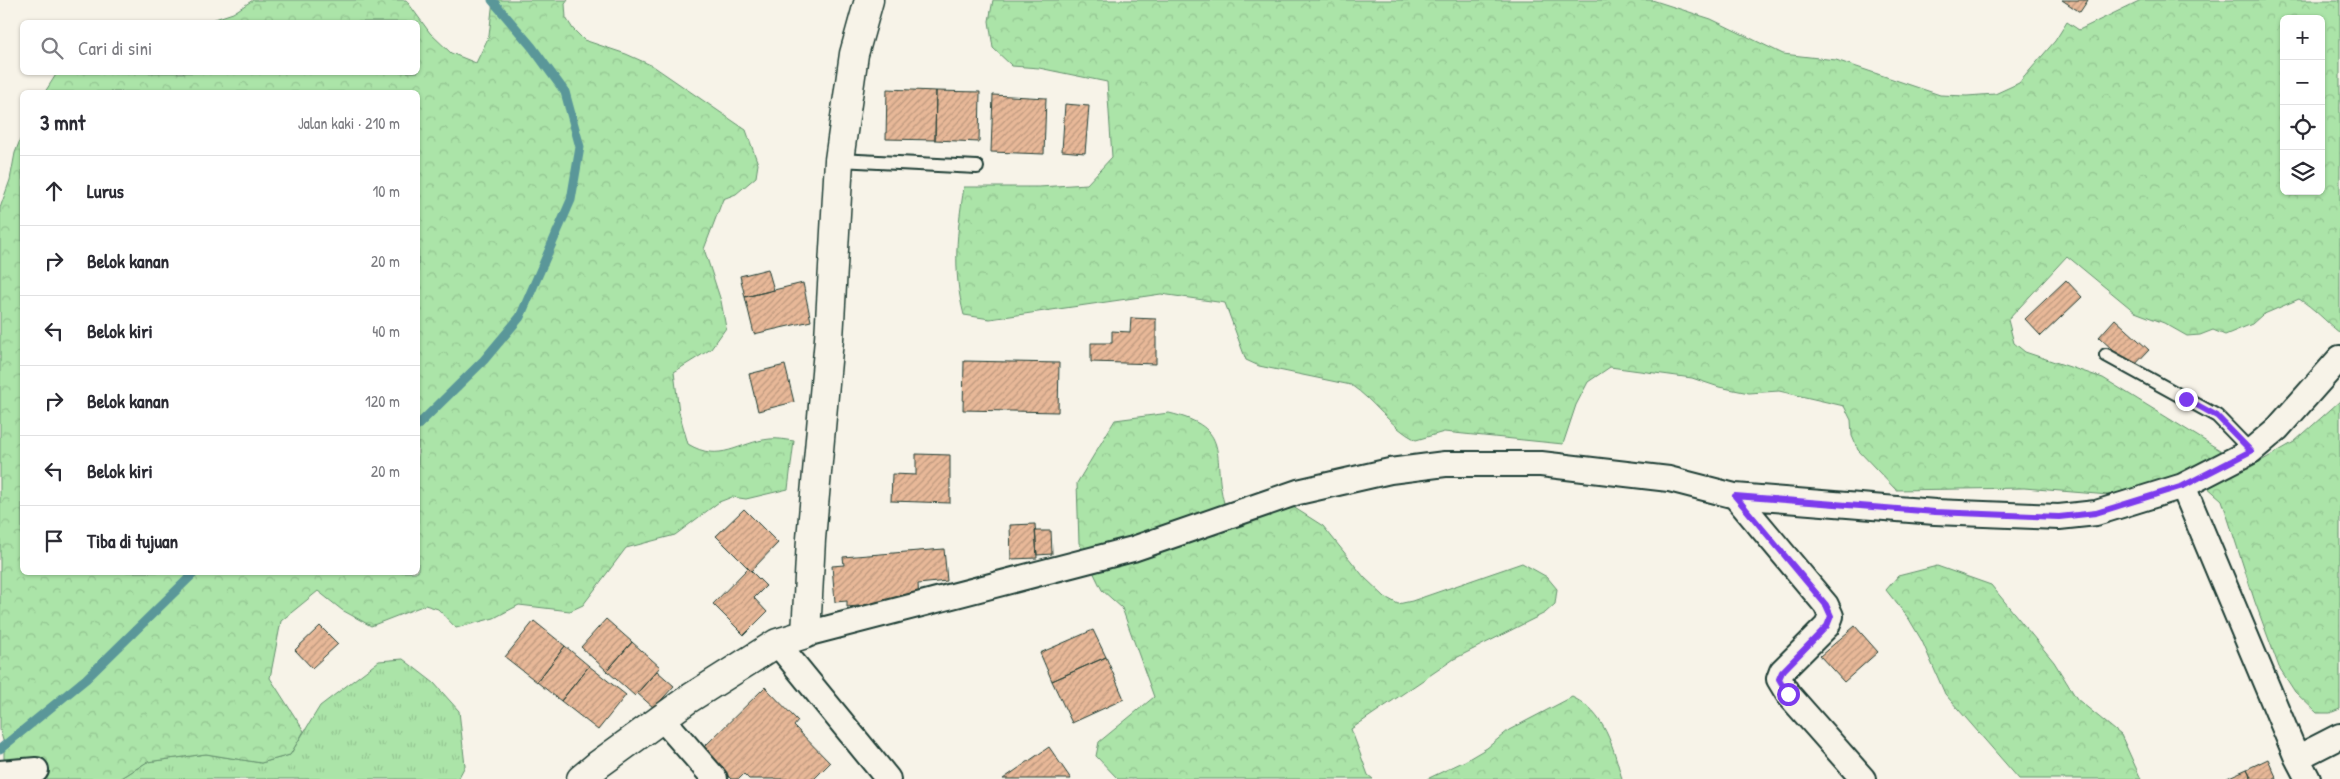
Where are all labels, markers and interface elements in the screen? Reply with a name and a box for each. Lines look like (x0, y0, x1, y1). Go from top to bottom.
map controls (2280, 15, 2325, 195)
button: + (2280, 15, 2325, 60)
search box (20, 20, 420, 75)
icon: search (38, 34, 66, 62)
text: Cari di sini (78, 35, 152, 61)
button: − (2280, 60, 2325, 105)
button: locate (2280, 105, 2325, 150)
text: 3 mnt (40, 108, 85, 137)
text: Jalan kaki · 210 m (298, 112, 400, 134)
button: layers (2280, 150, 2325, 195)
icon: ahead (40, 177, 68, 205)
text: Lurus (87, 178, 124, 204)
text: 10 m (372, 180, 400, 202)
icon: right (40, 247, 68, 275)
text: Belok kanan (87, 248, 169, 274)
text: 20 m (371, 250, 400, 272)
icon: left (40, 317, 68, 345)
text: Belok kiri (87, 318, 153, 344)
text: 40 m (372, 320, 400, 342)
icon: right (40, 387, 68, 415)
text: Belok kanan (87, 388, 169, 414)
route end (2175, 388, 2198, 411)
text: 120 m (365, 390, 400, 412)
icon: left (40, 457, 68, 485)
text: Belok kiri (87, 458, 153, 484)
text: 20 m (371, 460, 400, 482)
icon: arrive (40, 527, 68, 555)
text: Tiba di tujuan (87, 528, 178, 554)
route start (1777, 683, 1800, 706)

